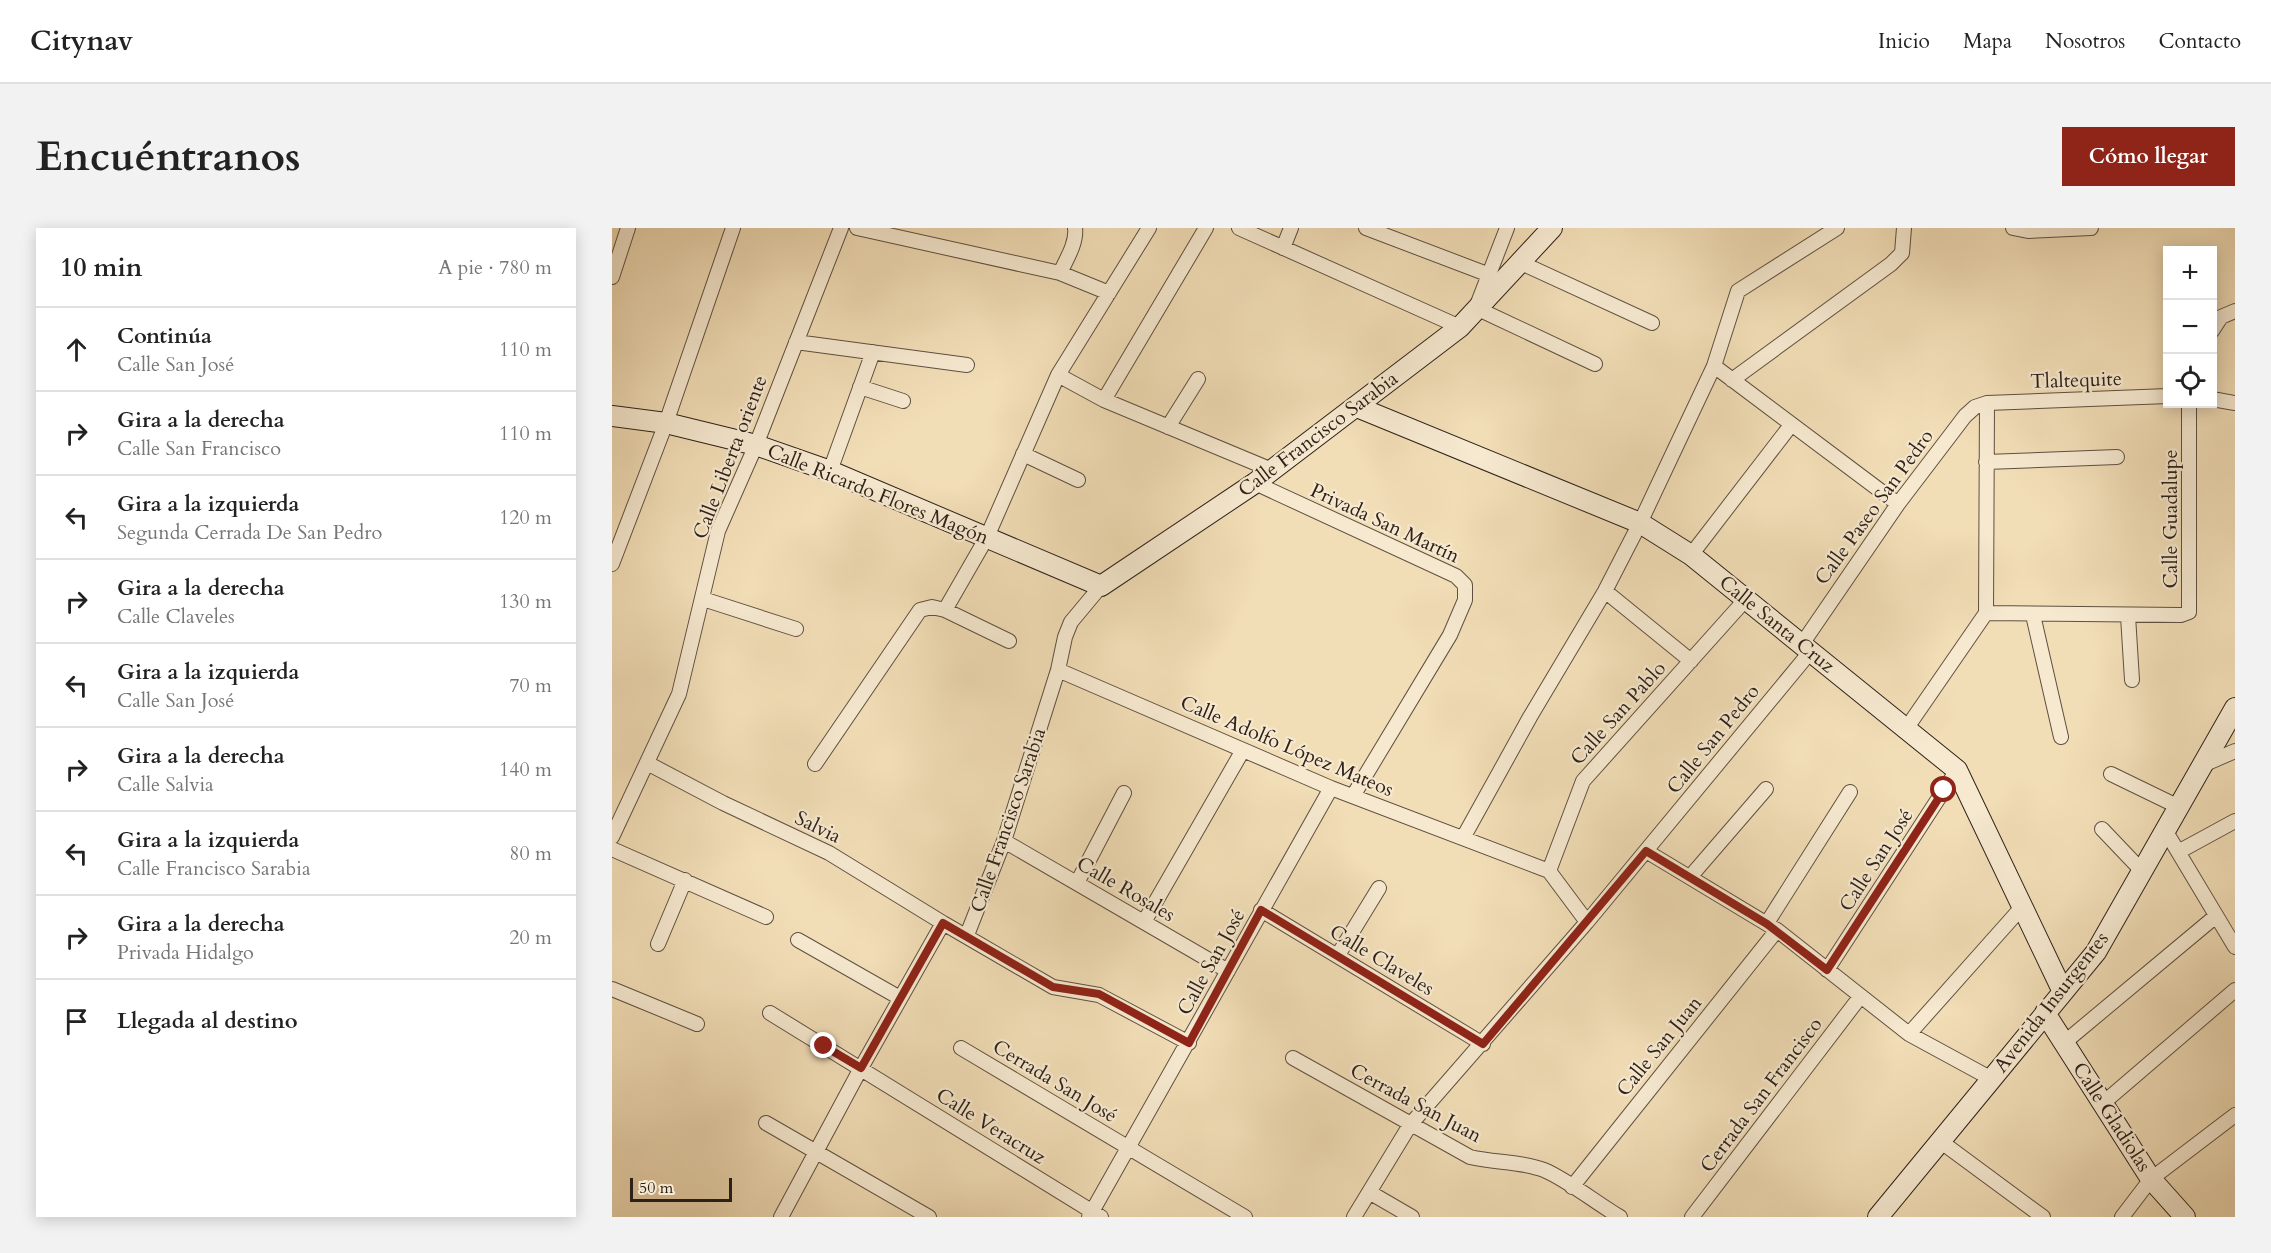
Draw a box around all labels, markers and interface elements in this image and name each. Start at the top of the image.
text: Citynav [30,22,133,60]
text: Inicio [1878,27,1930,56]
text: Mapa [1963,27,2012,56]
text: Nosotros [2045,27,2125,56]
text: Contacto [2158,27,2241,56]
button: Cómo llegar [2062,127,2235,186]
text: Encuéntranos [36,128,301,185]
map controls [2163,246,2217,408]
button: + [2163,246,2217,300]
text: 10 min [60,250,143,285]
text: A pie · 780 m [438,254,552,281]
button: − [2163,300,2217,354]
text: Continúa [117,321,212,351]
icon: ahead [60,333,93,366]
text: 110 m [499,336,552,363]
text: Calle San José [117,351,234,378]
button: locate [2163,354,2217,408]
street label: Calle Francisco Sarabia [1233,365,1404,503]
street label: Tlaltequite [2030,365,2122,395]
street label: Calle Liberta oriente [686,371,774,543]
text: Gira a la derecha [117,405,285,435]
icon: right [60,417,93,450]
text: 110 m [499,420,552,447]
street label: Calle Paseo San Pedro [1808,424,1940,590]
text: Calle San Francisco [117,435,281,462]
street label: Calle Ricardo Flores Magón [763,437,993,551]
street label: Calle Guadalupe [2157,449,2184,589]
street label: Privada San Martín [1306,477,1465,570]
text: Gira a la izquierda [117,489,300,519]
icon: left [60,501,93,534]
text: 120 m [499,504,552,531]
text: Segunda Cerrada De San Pedro [117,519,382,546]
street label: Calle Santa Cruz [1714,569,1840,679]
text: Gira a la derecha [117,573,285,603]
icon: right [60,585,93,618]
text: 130 m [499,588,552,615]
text: Calle Claveles [117,603,235,630]
street label: Calle San Pablo [1564,655,1672,771]
text: Gira a la izquierda [117,657,300,687]
icon: left [60,669,93,702]
text: 70 m [509,672,552,699]
street label: Calle San Pedro [1660,678,1766,799]
text: Calle San José [117,687,234,714]
street label: Calle Adolfo López Mateos [1176,689,1398,803]
street label: Calle Francisco Sarabia [964,724,1052,916]
text: Gira a la derecha [117,741,285,771]
icon: right [60,753,93,786]
text: 140 m [499,756,552,783]
text: Calle Salvia [117,771,214,798]
route start [1930,776,1956,802]
street label: Calle San José [1833,803,1919,917]
street label: Salvia [790,804,846,850]
text: Gira a la izquierda [117,825,300,855]
icon: left [60,837,93,870]
text: 80 m [509,840,552,867]
street label: Calle Rosales [1072,850,1180,928]
text: Calle Francisco Sarabia [117,855,311,882]
street label: Calle San José [1171,904,1251,1020]
text: Gira a la derecha [117,909,285,939]
street label: Calle Claveles [1325,918,1439,1002]
icon: right [60,921,93,954]
text: 20 m [509,924,552,951]
street label: Avenida Insurgentes [1987,926,2115,1078]
text: Privada Hidalgo [117,939,254,966]
street label: Calle San Juan [1610,990,1708,1102]
icon: arrive [60,1005,93,1038]
text: Llegada al destino [117,1006,298,1036]
street label: Cerrada San Francisco [1694,1012,1828,1178]
route end [810,1032,836,1058]
street label: Cerrada San José [988,1033,1122,1129]
street label: Cerrada San Juan [1345,1057,1487,1149]
street label: Calle Gladiolas [2066,1057,2158,1177]
street label: Calle Veracruz [931,1082,1051,1170]
scale bar [630,1175,732,1202]
text: 50 m [639,1177,673,1199]

